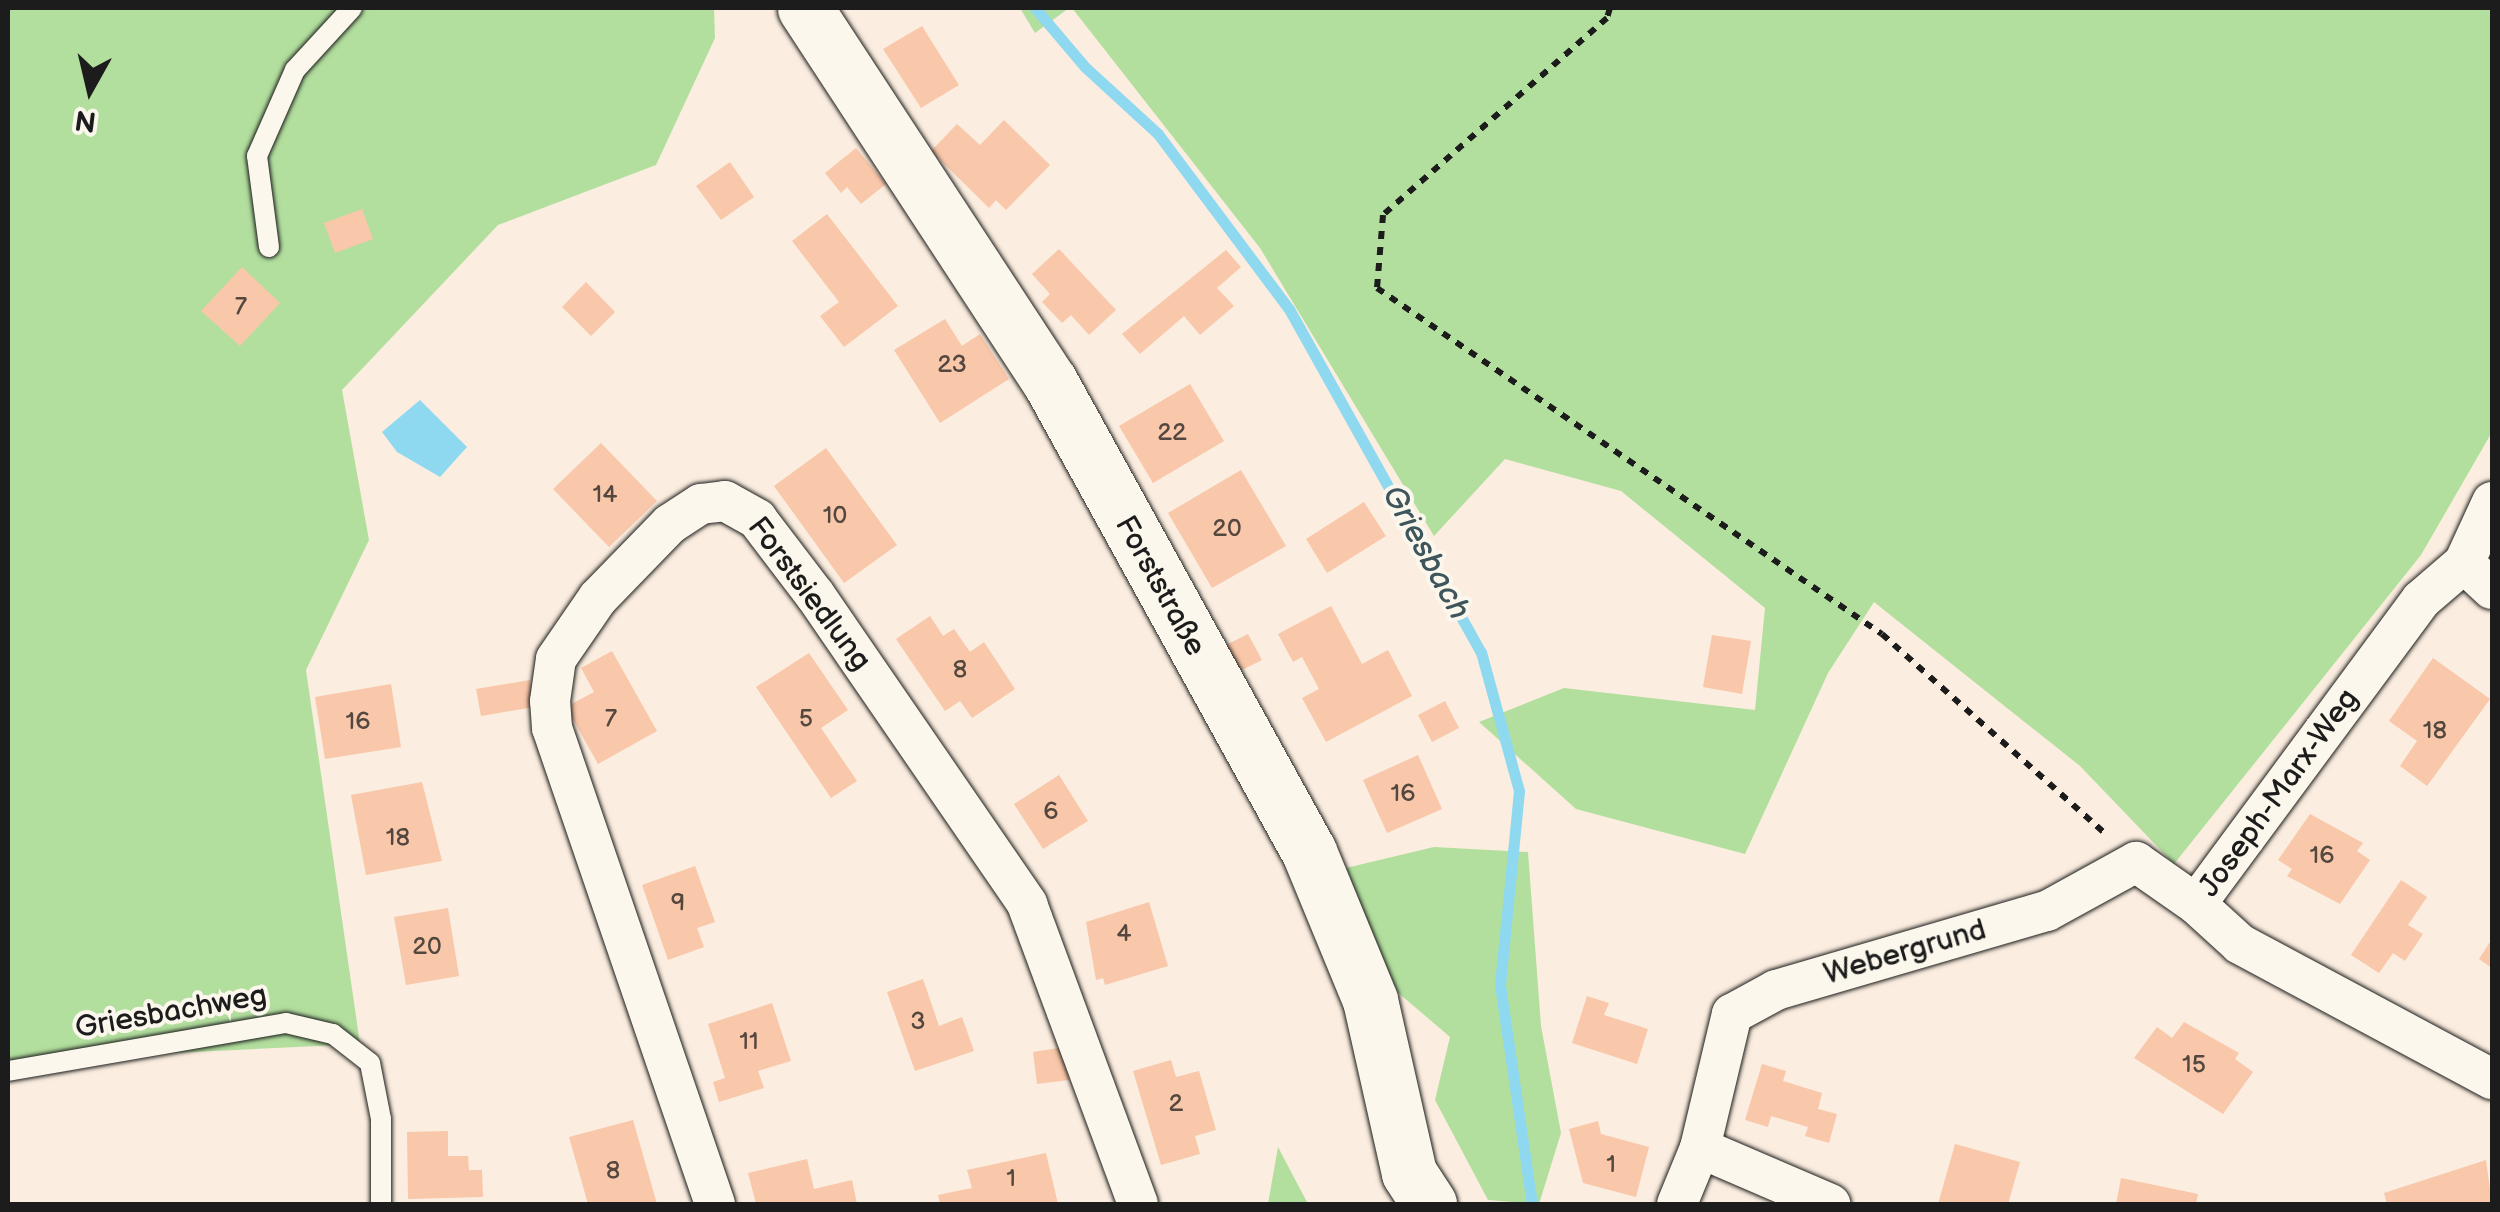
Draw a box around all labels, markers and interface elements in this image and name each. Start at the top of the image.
north arrow [40,40,140,140]
text: N [73,102,98,138]
house number: 7 [235,292,247,322]
house number: 23 [937,350,967,380]
house number: 22 [1157,418,1187,448]
water label: Griesbach [1373,479,1477,627]
house number: 14 [593,480,617,510]
house number: 10 [823,501,847,531]
street label: Forstsiedlung [740,510,878,678]
street label: Forststraße [1107,510,1213,662]
house number: 20 [1212,514,1242,544]
house number: 8 [953,655,967,685]
street label: Joseph-Marx-Weg [2191,682,2367,904]
house number: 7 [605,704,617,734]
house number: 5 [799,704,813,734]
house number: 16 [346,707,370,737]
house number: 18 [2423,716,2447,746]
house number: 16 [1391,779,1415,809]
house number: 6 [1043,797,1059,827]
house number: 18 [386,823,410,853]
house number: 16 [2310,841,2334,871]
house number: 9 [671,888,685,918]
street label: Webergrund [1820,912,1990,992]
house number: 4 [1116,919,1132,949]
house number: 20 [412,932,442,962]
street label: Griesbachweg [72,977,270,1047]
house number: 3 [910,1007,926,1037]
house number: 11 [739,1027,759,1057]
house number: 15 [2182,1050,2206,1080]
house number: 2 [1169,1089,1183,1119]
house number: 1 [1606,1150,1616,1180]
house number: 8 [606,1156,620,1186]
house number: 1 [1006,1164,1016,1194]

